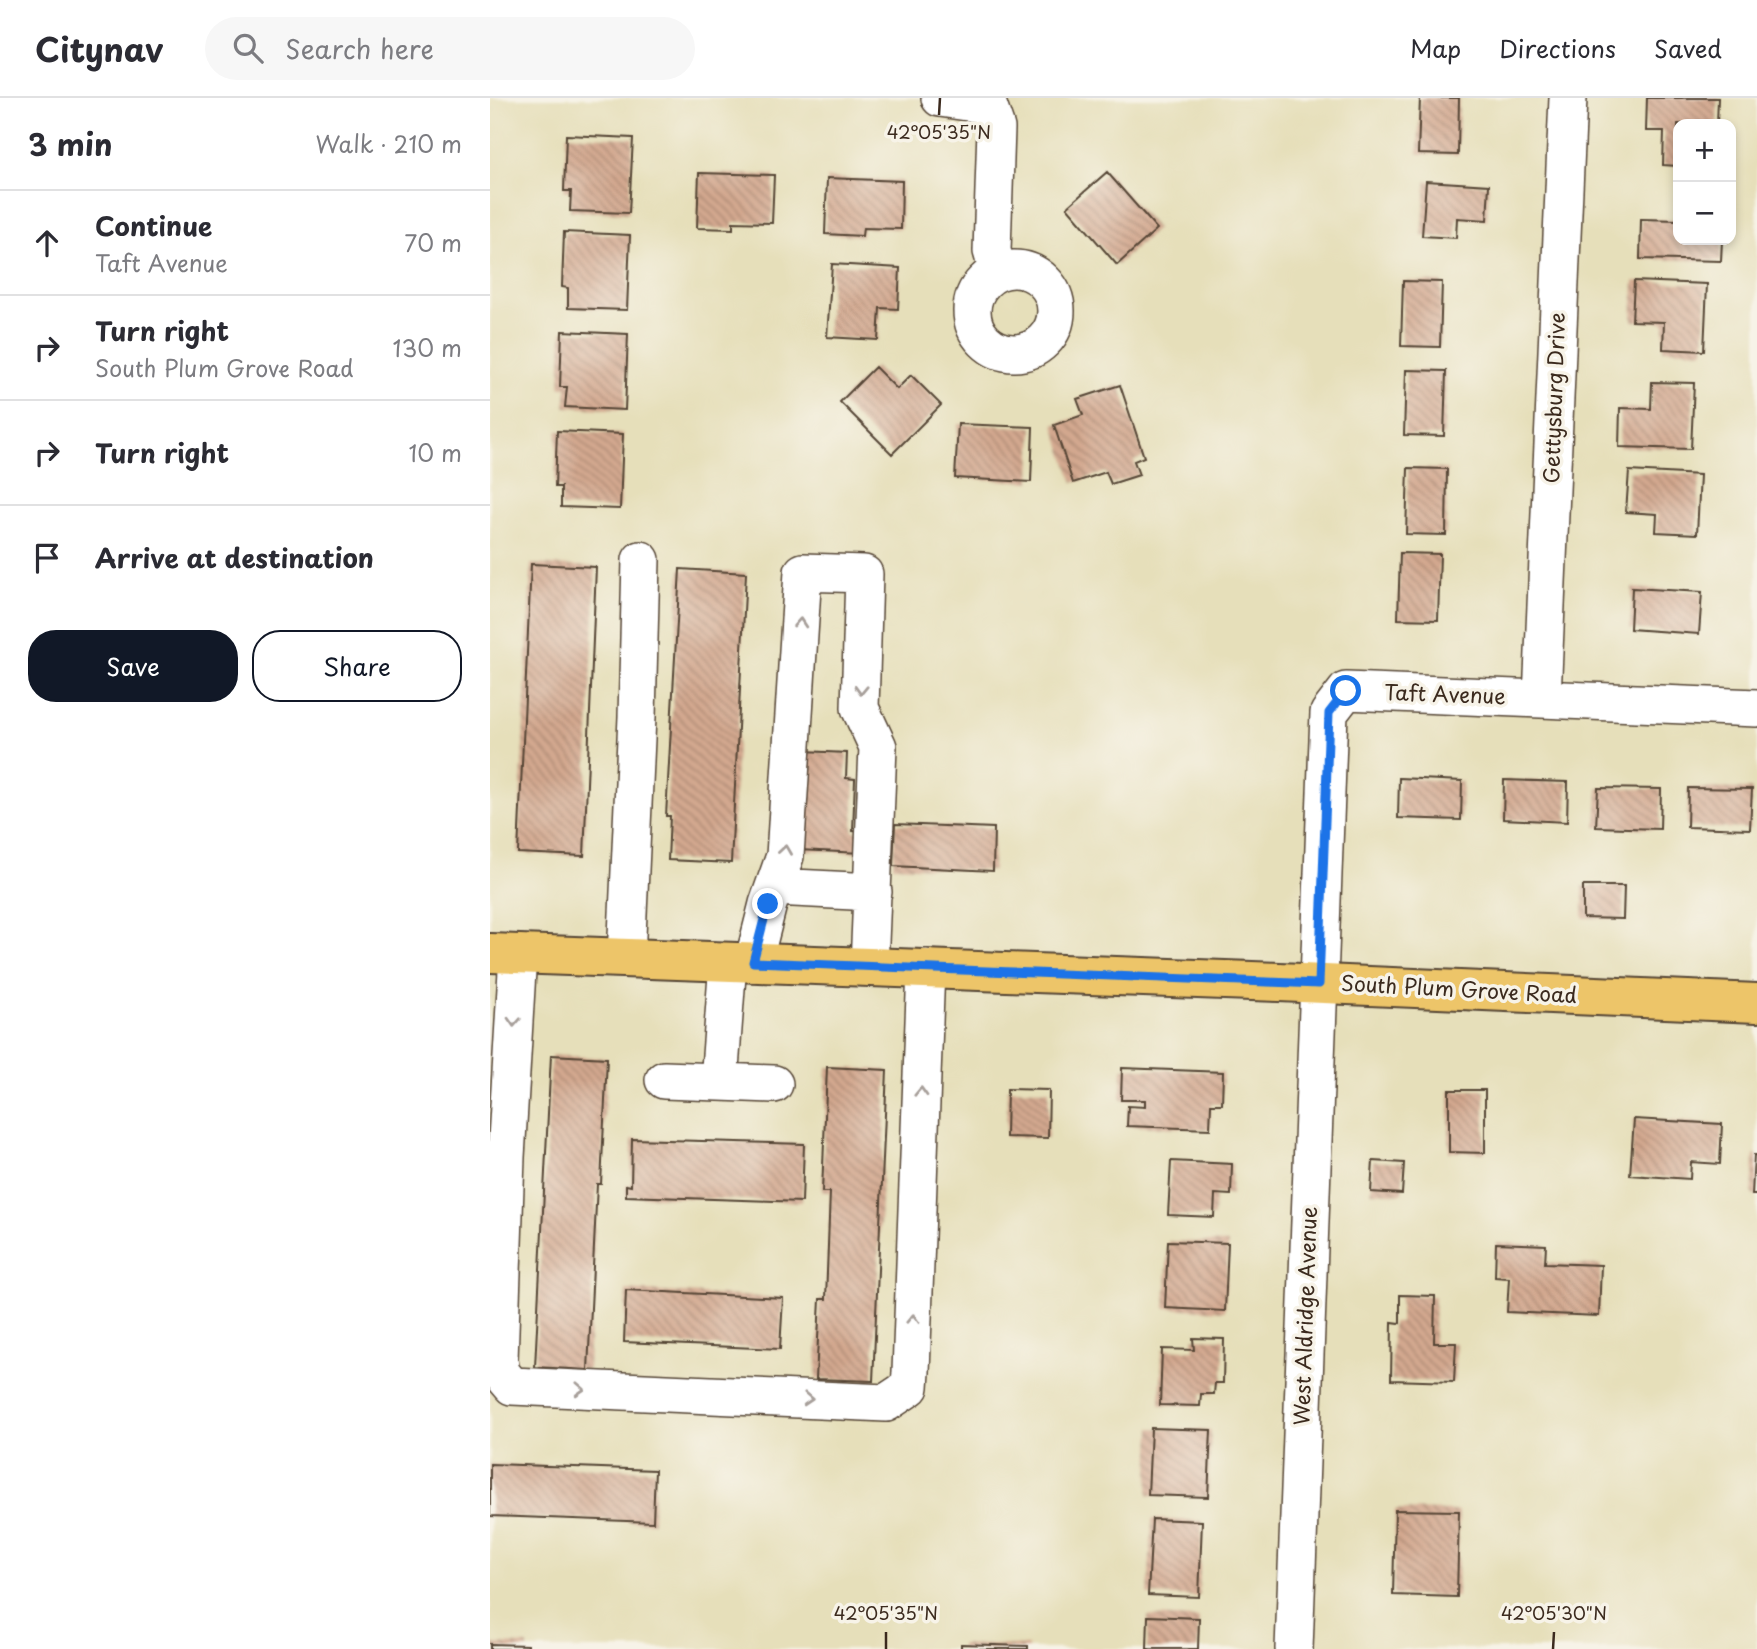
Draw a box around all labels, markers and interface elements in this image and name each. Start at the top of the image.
search box [205,17,695,80]
text: Citynav [35,23,163,73]
icon: search [229,29,267,67]
text: Search here [285,29,434,68]
text: Map [1410,30,1461,66]
text: Directions [1499,30,1616,66]
text: Saved [1654,30,1722,66]
text: 42°05'35"N [887,118,991,145]
map controls [1673,119,1736,245]
button: + [1673,119,1736,182]
text: 3 min [28,121,113,166]
text: Walk · 210 m [315,126,462,161]
button: − [1673,182,1736,245]
text: Continue [95,206,212,245]
icon: ahead [28,224,66,262]
text: 70 m [404,225,462,260]
text: Taft Avenue [95,245,228,280]
text: Turn right [95,311,229,350]
street label: Gettysburg Drive [1534,312,1572,484]
icon: right [28,329,66,367]
text: 130 m [392,330,462,365]
text: South Plum Grove Road [95,350,354,385]
text: Turn right [95,433,229,472]
icon: right [28,434,66,472]
text: 10 m [408,435,462,470]
text: Arrive at destination [95,538,374,577]
icon: arrive [28,539,66,577]
one-way arrow [792,617,807,628]
button: Save [28,630,238,702]
button: Share [252,630,462,702]
route start [1330,675,1361,706]
street label: Taft Avenue [1384,675,1506,711]
one-way arrow [853,684,868,695]
one-way arrow [777,844,792,856]
route end [752,888,783,919]
street label: South Plum Grove Road [1340,966,1578,1010]
one-way arrow [506,1017,521,1028]
one-way arrow [914,1086,929,1097]
street label: West Aldridge Avenue [1284,1206,1324,1426]
one-way arrow [905,1313,921,1324]
one-way arrow [575,1382,586,1397]
one-way arrow [802,1392,813,1407]
text: 42°05'35"N [834,1599,938,1626]
text: 42°05'30"N [1501,1599,1607,1626]

